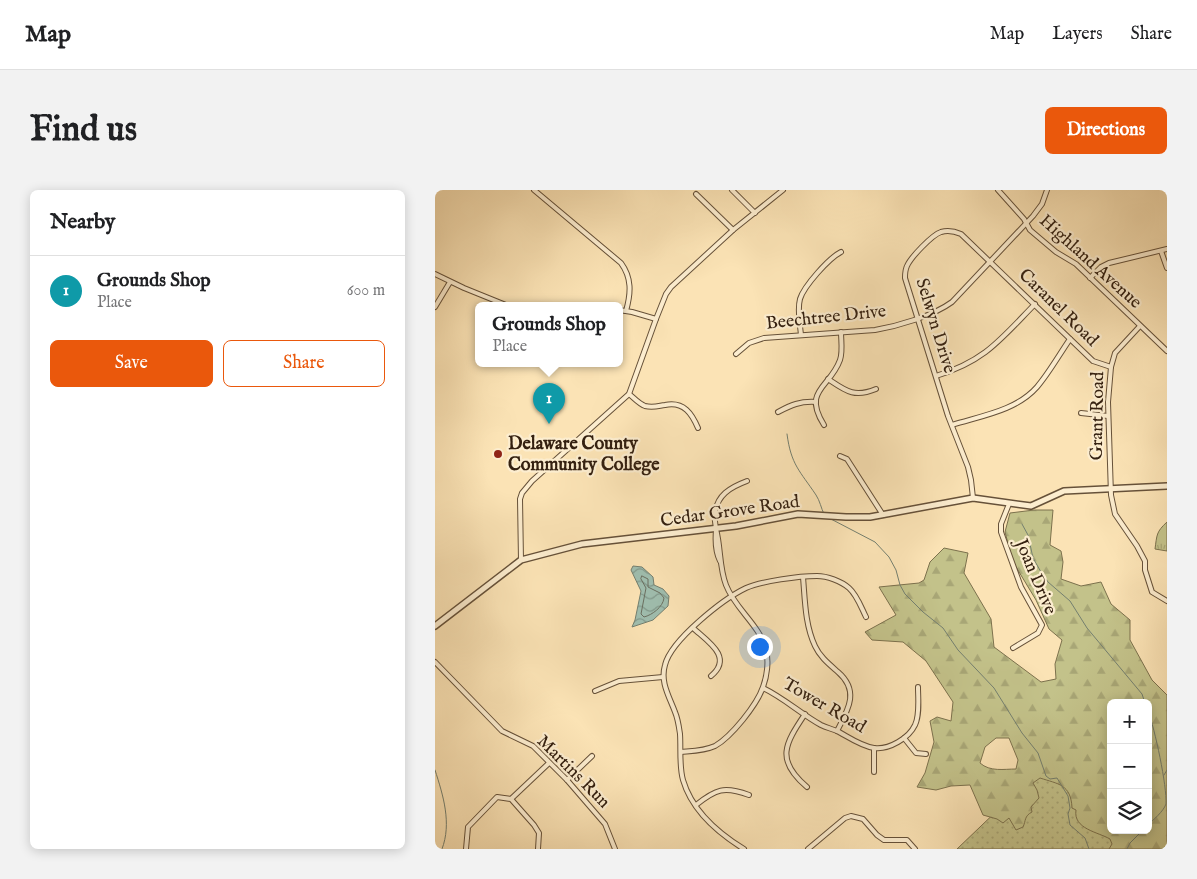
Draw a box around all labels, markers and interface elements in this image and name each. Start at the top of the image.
text: Map [25,19,71,50]
text: Map [990,23,1024,46]
text: Layers [1052,23,1103,46]
text: Share [1131,23,1172,46]
button: Directions [1045,107,1167,154]
text: Find us [30,108,137,153]
text: Nearby [50,209,115,236]
street label: Highland Avenue [1034,210,1146,314]
street label: Caranel Road [1013,264,1103,352]
text: Grounds Shop [97,269,211,293]
street label: Selwyn Drive [910,276,960,376]
text: 1 [63,281,69,301]
text: 600 m [347,281,385,301]
text: Place [97,293,132,313]
street label: Beechtree Drive [765,300,887,336]
popup [475,302,623,367]
text: Grounds Shop [492,313,606,337]
text: Place [492,337,527,357]
button: Save [50,340,213,387]
button: Share [223,340,385,387]
street label: Grant Road [1086,371,1110,461]
pin: 1 [533,383,565,424]
place label: Delaware County Community College [508,433,660,477]
marker: Delaware County Community College [492,448,504,460]
street label: Cedar Grove Road [659,491,801,533]
street label: Joan Drive [1008,534,1061,618]
your location [747,634,773,660]
street label: Tower Road [778,673,870,739]
map controls [1107,699,1152,834]
button: + [1107,699,1152,744]
street label: Martins Run [531,730,615,814]
button: − [1107,744,1152,789]
button: layers [1107,789,1152,834]

